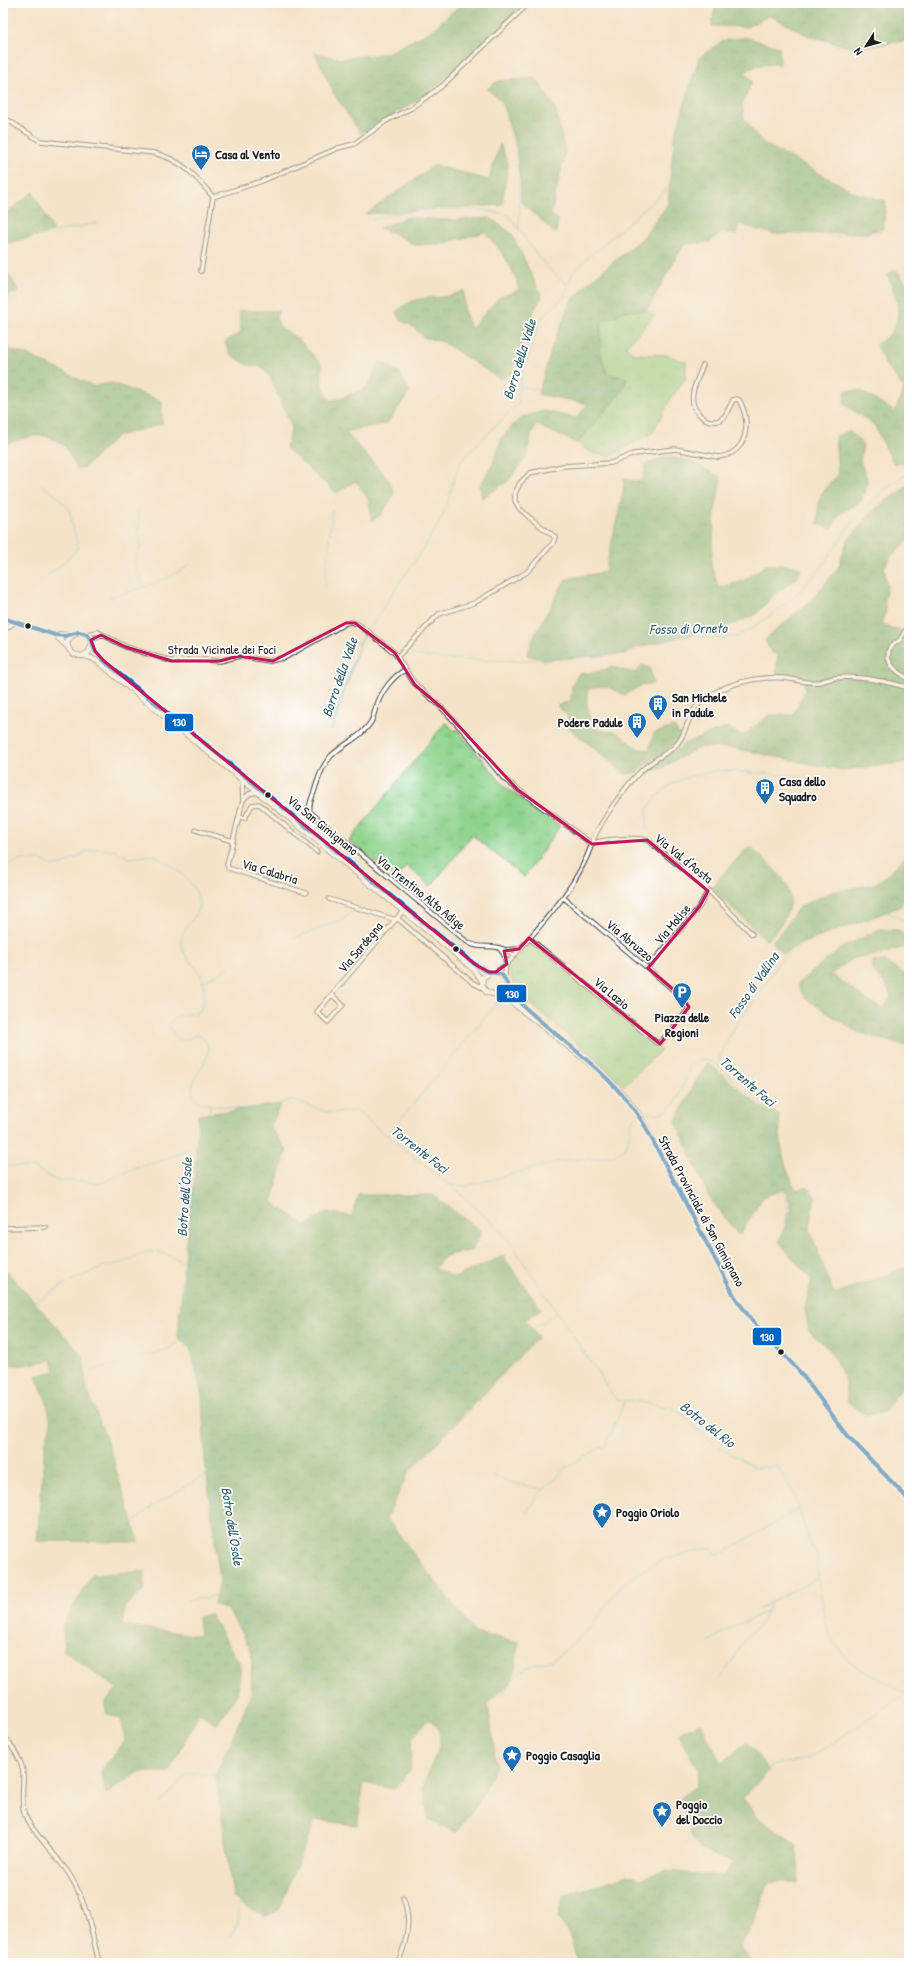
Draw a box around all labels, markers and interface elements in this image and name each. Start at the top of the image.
north arrow [846,26,886,66]
text: N [850,45,865,58]
hotel icon: Casa al Vento [190,143,212,171]
place label: Casa al Vento [215,145,281,163]
water label: Borro della Valle [498,315,541,402]
water label: Fosso di Orneto [649,618,728,638]
unlabelled marker [23,621,33,631]
water label: Borro della Valle [316,633,362,719]
street label: Strada Vicinale dei Foci [168,640,276,658]
place label: San Michele in Padule [672,688,728,721]
building icon: San Michele in Padule [647,693,669,721]
building icon: Podere Padule [626,711,648,739]
line badge: 130 [164,713,194,732]
place label: Podere Padule [558,713,624,731]
text: 130 [172,715,186,729]
place label: Casa dello Squadro [779,772,826,806]
building icon: Casa dello Squadro [754,777,776,805]
unlabelled marker [263,790,273,800]
street label: Via San Gimignano [284,791,362,859]
street label: Via Val d'Aosta [651,829,717,887]
street label: Via Trentino Alto Adige [373,850,469,934]
street label: Via Calabria [240,854,300,888]
street label: Via Molise [650,900,694,948]
street label: Via Abruzzo [603,915,657,965]
street label: Via Sardegna [333,918,387,976]
unlabelled marker [451,944,461,954]
water label: Fosso di Vallina [723,947,784,1022]
street label: Via Lazio [590,973,634,1013]
parking icon: Piazza delle Regioni [671,981,693,1009]
line badge: 130 [496,984,527,1003]
text: 130 [505,987,519,1001]
place label: Piazza delle Regioni [655,1008,710,1042]
water label: Torrente Foci [716,1052,781,1112]
water label: Torrente Foci [387,1121,454,1179]
street label: Strada Provinciale di San Gimignano [654,1132,750,1290]
water label: Botro dell'Osole [172,1155,196,1237]
line badge: 130 [752,1327,782,1346]
text: 130 [760,1330,774,1344]
unlabelled marker [776,1347,786,1357]
water label: Botro del Rio [677,1397,740,1452]
water label: Botro dell'Osole [217,1485,249,1568]
place icon: Poggio Oriolo [591,1501,613,1529]
place label: Poggio Oriolo [616,1503,680,1522]
place icon: Poggio Casaglia [501,1744,523,1772]
place label: Poggio Casaglia [526,1746,601,1765]
place label: Poggio del Doccio [676,1795,723,1828]
place icon: Poggio del Doccio [651,1800,673,1828]

